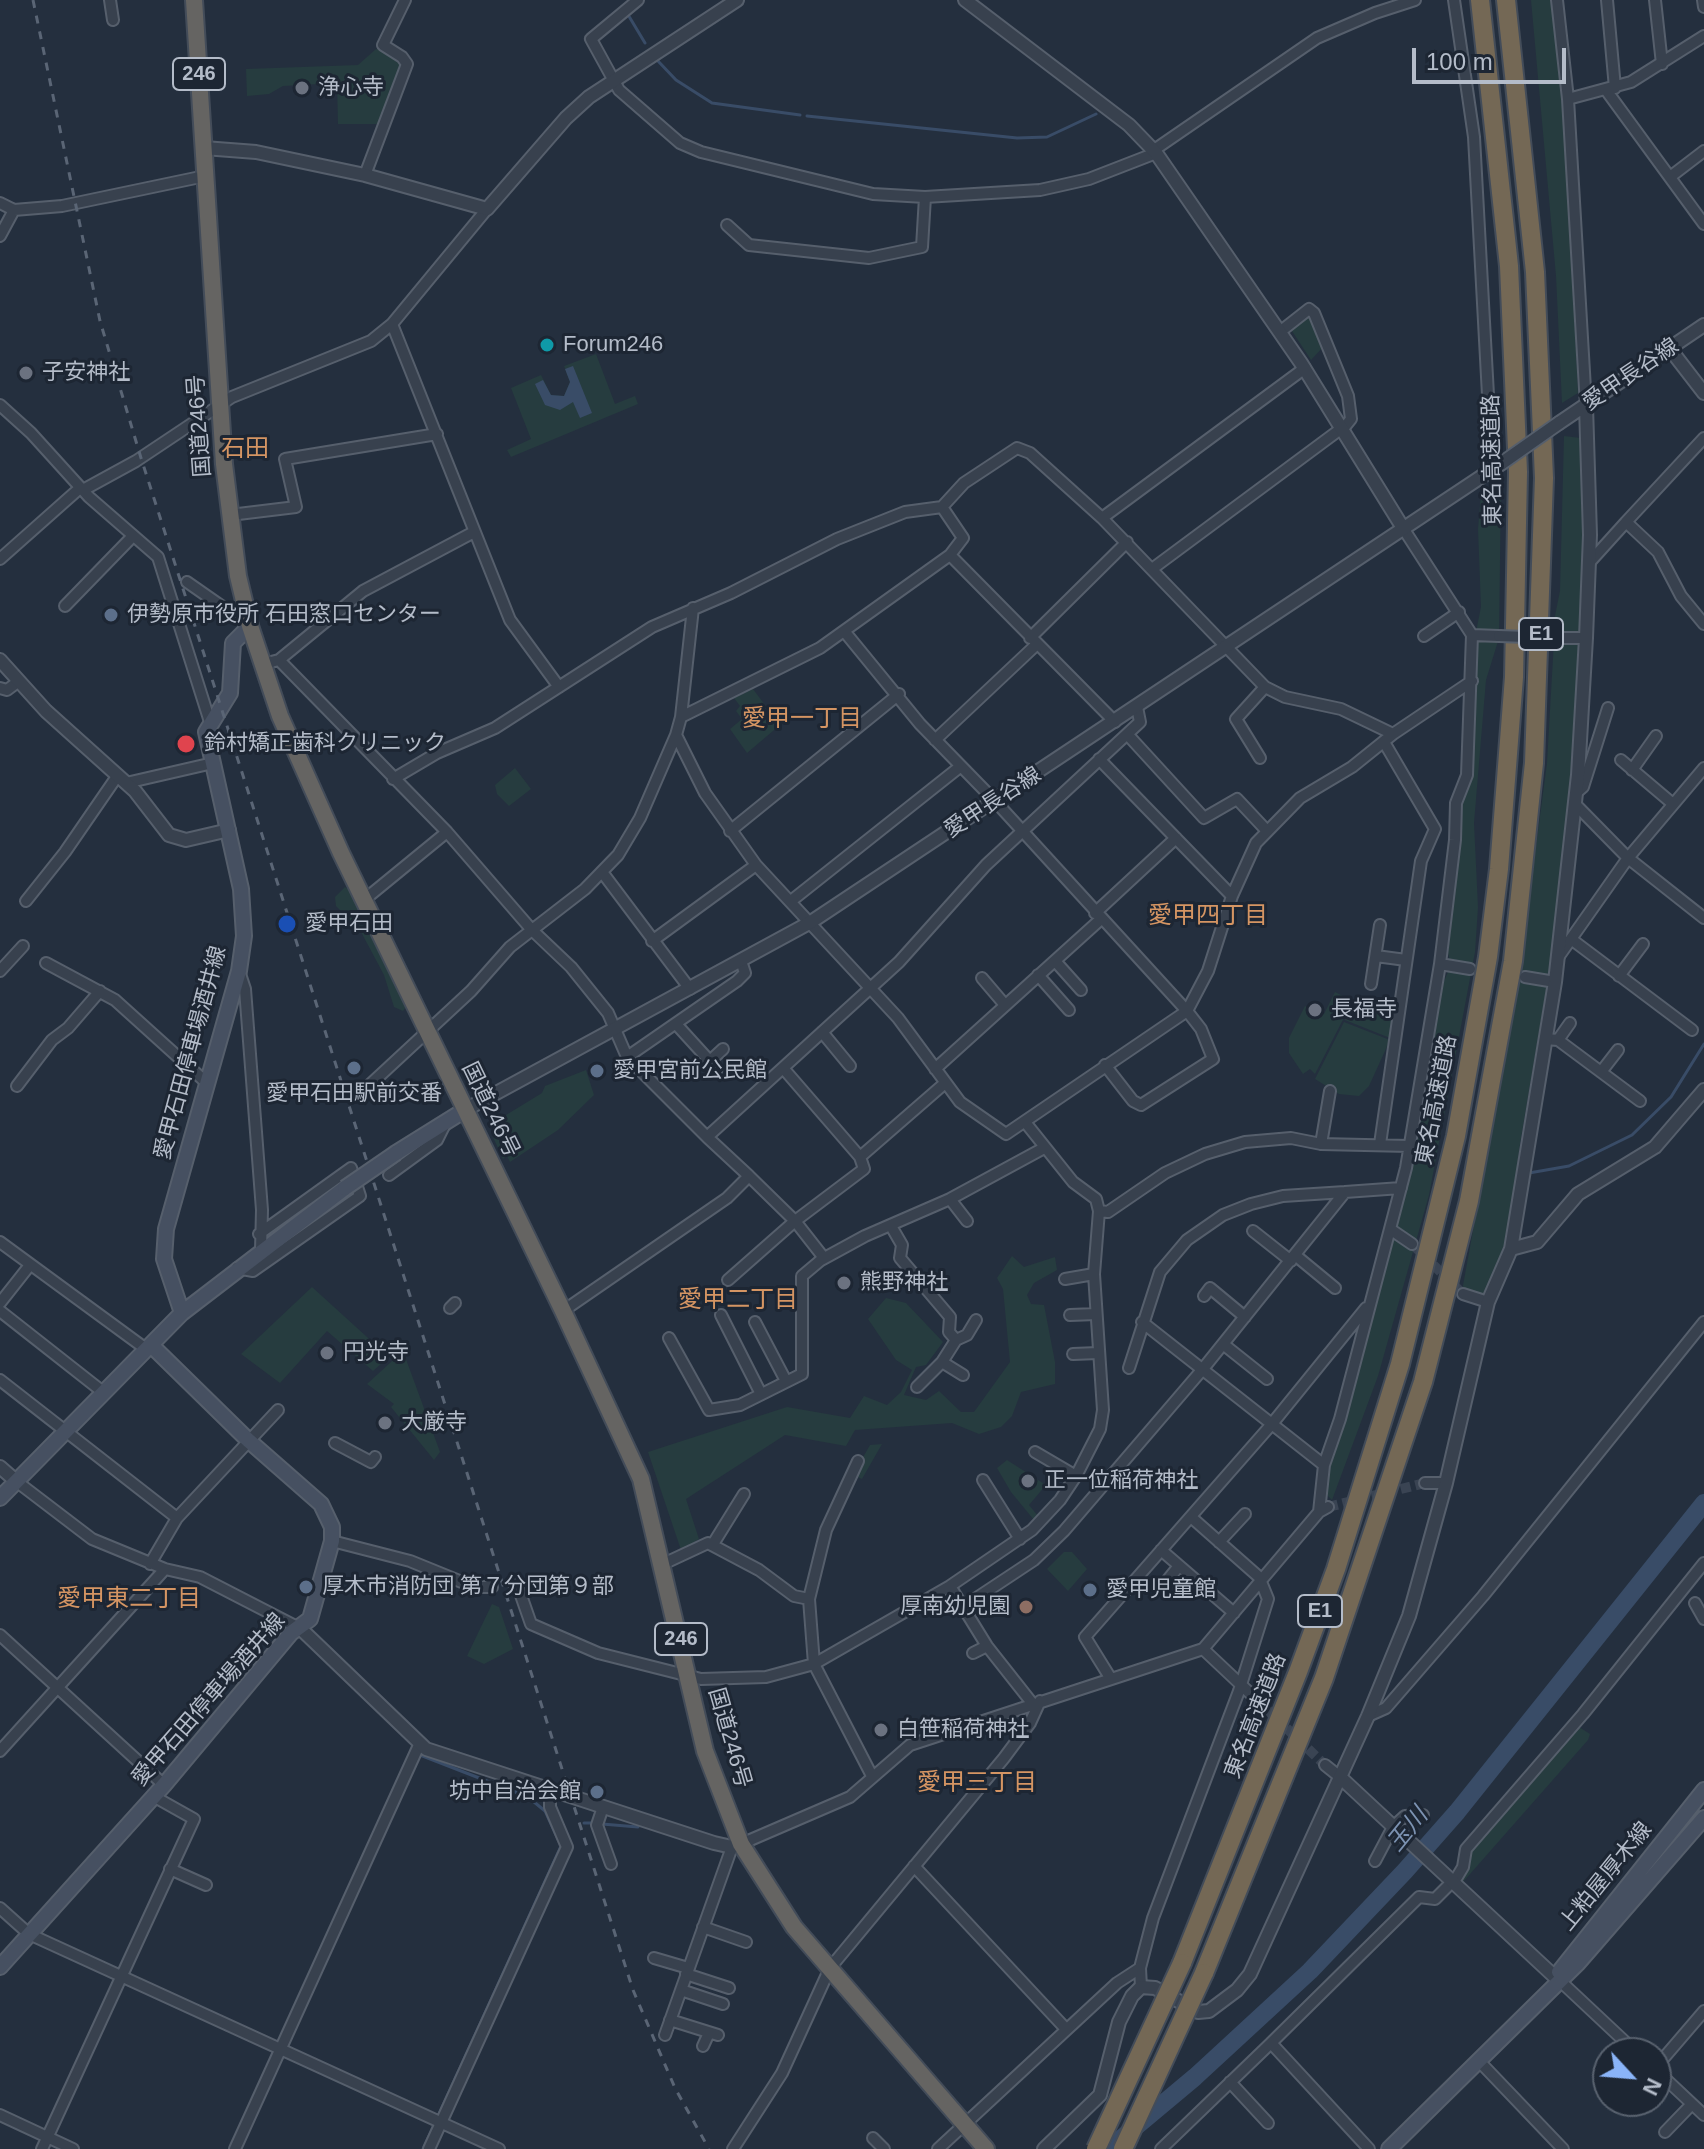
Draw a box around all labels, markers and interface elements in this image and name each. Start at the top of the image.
scale bar [1416,32,1570,82]
text: 100 m [1426,48,1493,75]
road number: 246 [173,58,225,90]
place label: 浄心寺 [318,75,384,101]
marker: 浄心寺 [293,79,311,97]
place label: Forum246 [563,332,663,358]
street label: 愛甲長谷線 [1578,333,1684,417]
marker: Forum246 [538,336,556,354]
place label: 子安神社 [42,360,130,386]
marker: 子安神社 [17,364,35,382]
street label: 国道246号 [183,374,217,478]
street label: 東名高速道路 [1479,394,1507,526]
district label: 石田 [221,435,269,463]
place label: 伊勢原市役所 石田窓口センター [127,602,441,628]
marker: 伊勢原市役所 石田窓口センター [102,606,120,624]
road number: E1 [1519,618,1563,650]
district label: 愛甲一丁目 [742,705,862,733]
place label: 鈴村矯正歯科クリニック [204,731,446,757]
marker: 鈴村矯正歯科クリニック [175,733,197,755]
street label: 愛甲長谷線 [940,762,1046,844]
district label: 愛甲四丁目 [1148,902,1268,930]
place label: 愛甲石田 [305,911,393,937]
marker: 愛甲石田 [276,913,298,935]
street label: 愛甲石田停車場酒井線 [150,943,232,1163]
place label: 長福寺 [1331,997,1397,1023]
marker: 長福寺 [1306,1001,1324,1019]
street label: 東名高速道路 [1411,1033,1463,1167]
street label: 国道246号 [456,1058,524,1162]
place label: 愛甲宮前公民館 [613,1058,767,1084]
marker: 愛甲石田駅前交番 [345,1059,363,1077]
marker: 愛甲宮前公民館 [588,1062,606,1080]
place label: 愛甲石田駅前交番 [266,1081,442,1107]
place label: 熊野神社 [860,1270,948,1296]
marker: 熊野神社 [835,1274,853,1292]
district label: 愛甲二丁目 [678,1286,798,1314]
place label: 円光寺 [343,1340,409,1366]
marker: 円光寺 [318,1344,336,1362]
place label: 大厳寺 [401,1410,467,1436]
marker: 大厳寺 [376,1414,394,1432]
place label: 正一位稲荷神社 [1044,1468,1198,1494]
marker: 正一位稲荷神社 [1019,1472,1037,1490]
place label: 厚木市消防団 第７分団第９部 [322,1574,614,1600]
place label: 愛甲児童館 [1106,1577,1216,1603]
marker: 厚木市消防団 第７分団第９部 [297,1578,315,1596]
marker: 愛甲児童館 [1081,1581,1099,1599]
district label: 愛甲東二丁目 [57,1585,201,1613]
place label: 厚南幼児園 [900,1594,1010,1620]
road number: E1 [1298,1595,1342,1627]
marker: 厚南幼児園 [1017,1598,1035,1616]
street label: 愛甲石田停車場酒井線 [127,1608,291,1792]
road number: 246 [655,1623,707,1655]
street label: 東名高速道路 [1220,1650,1292,1782]
street label: 国道246号 [702,1685,756,1791]
place label: 白笹稲荷神社 [897,1717,1029,1743]
marker: 白笹稲荷神社 [872,1721,890,1739]
district label: 愛甲三丁目 [917,1769,1037,1797]
place label: 坊中自治会館 [449,1779,581,1805]
marker: 坊中自治会館 [588,1783,606,1801]
water label: 玉川 [1382,1802,1434,1858]
street label: 上粕屋厚木線 [1554,1817,1658,1937]
north arrow [1592,2037,1672,2117]
text: N [1638,2074,1667,2099]

